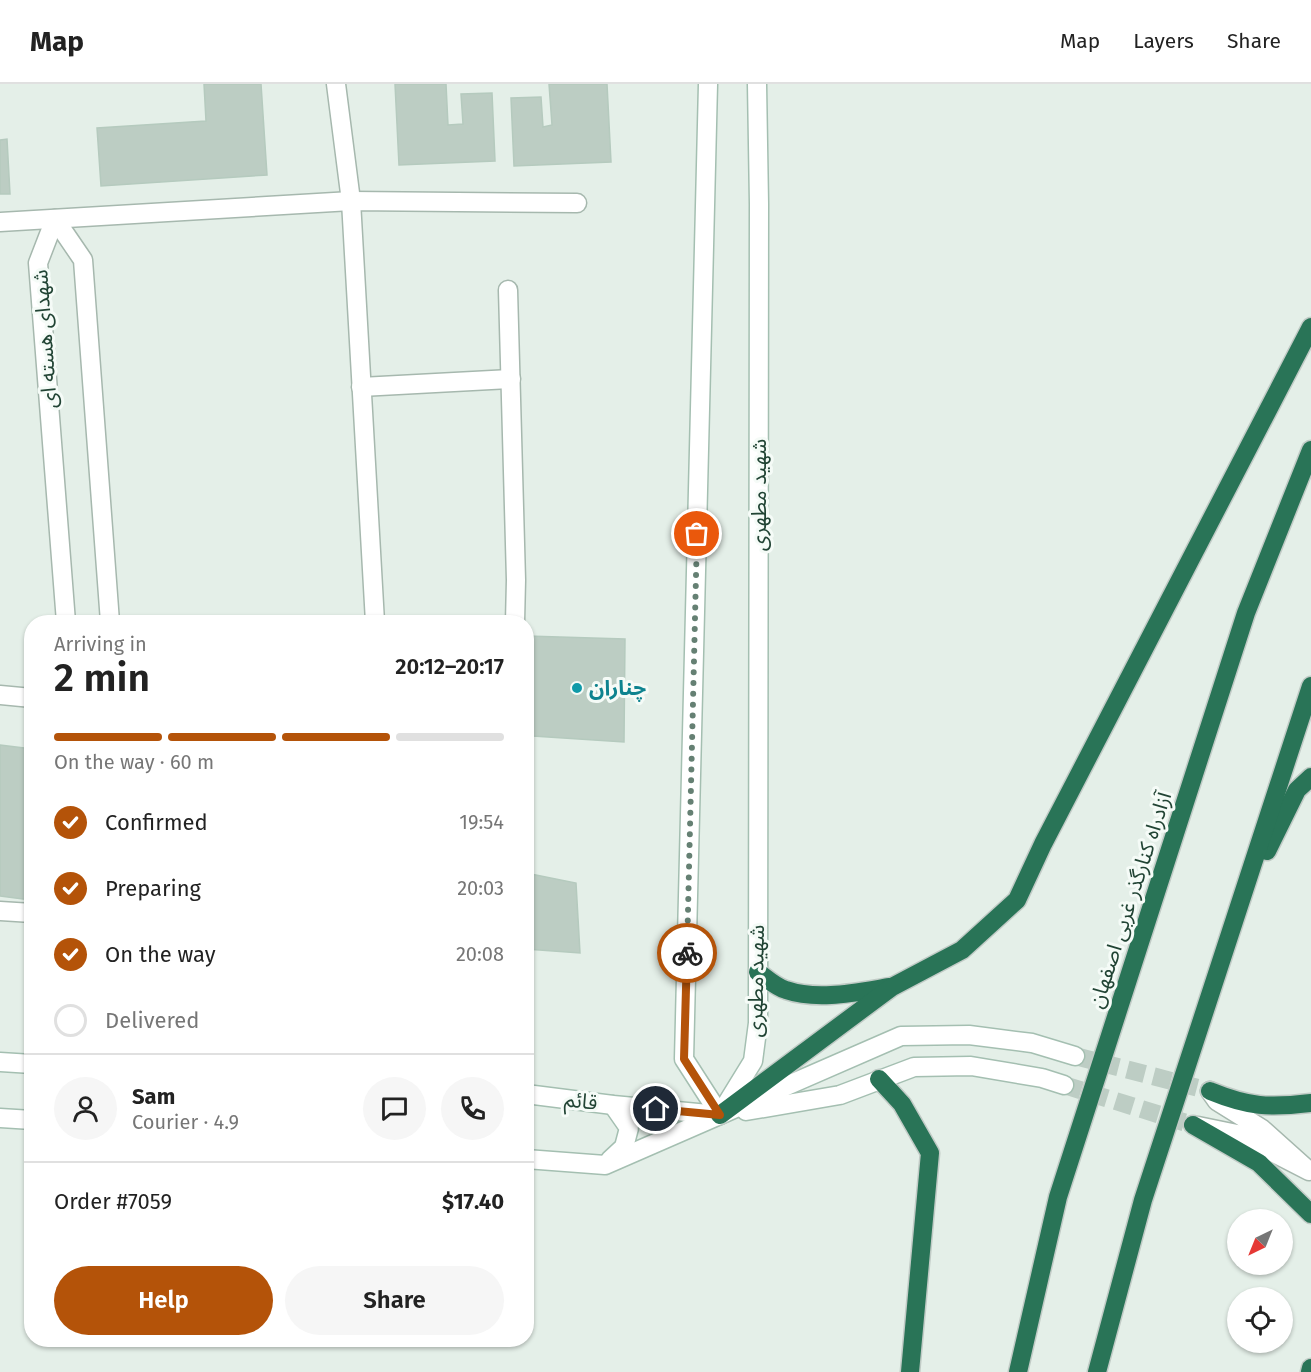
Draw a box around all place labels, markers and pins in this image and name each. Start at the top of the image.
pin [671,508,722,559]
place label: چناران [589,675,646,702]
marker: چناران [570,681,584,695]
pin [630,1083,681,1134]

